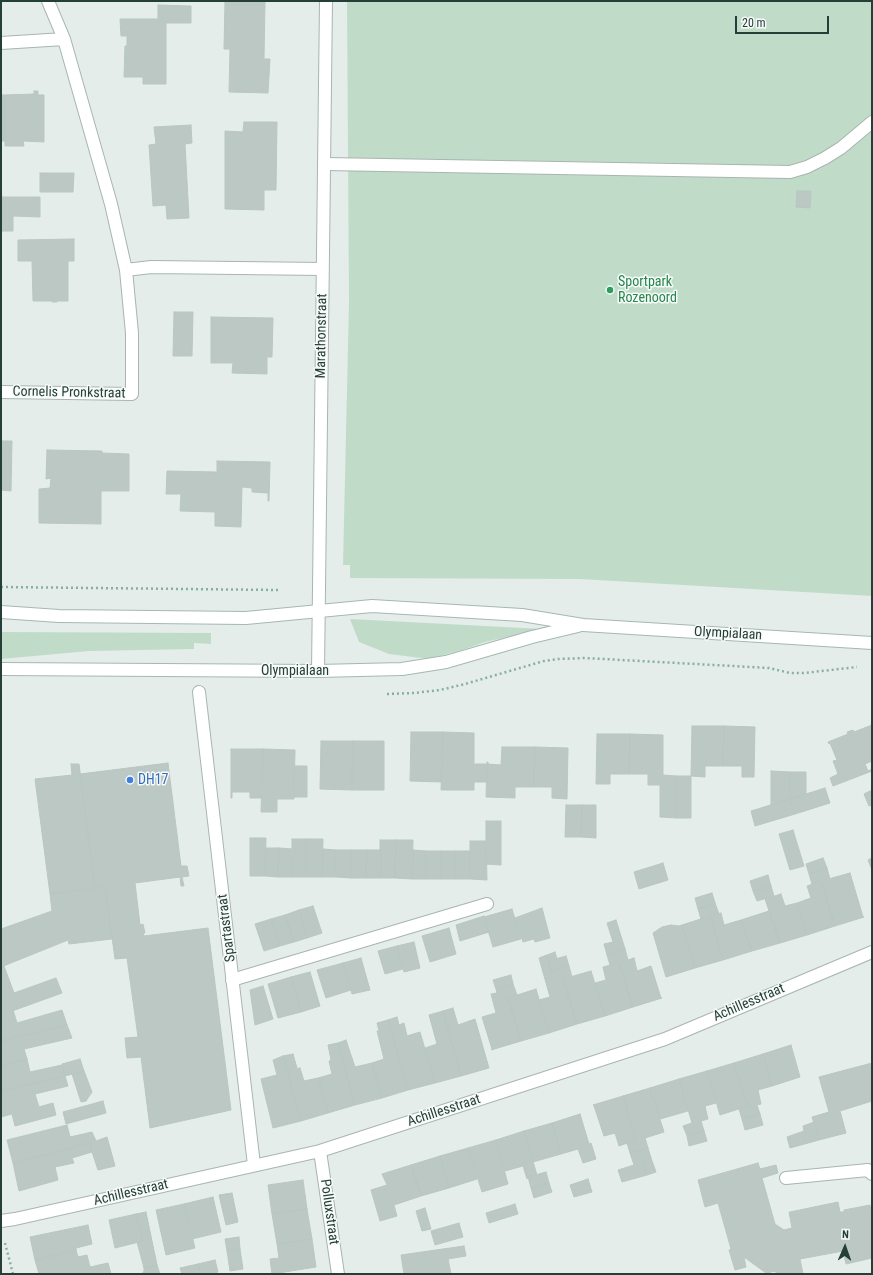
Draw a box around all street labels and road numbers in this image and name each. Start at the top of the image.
street label: Marathonstraat [313,293,331,379]
street label: Cornelis Pronkstraat [13,384,125,402]
street label: Olympialaan [693,624,763,644]
street label: Olympialaan [261,663,329,679]
street label: Spartastraat [214,893,240,963]
street label: Achillesstraat [711,980,787,1026]
street label: Achillesstraat [405,1091,483,1131]
street label: Achillesstraat [92,1176,170,1210]
street label: Polluxstraat [316,1178,342,1246]

